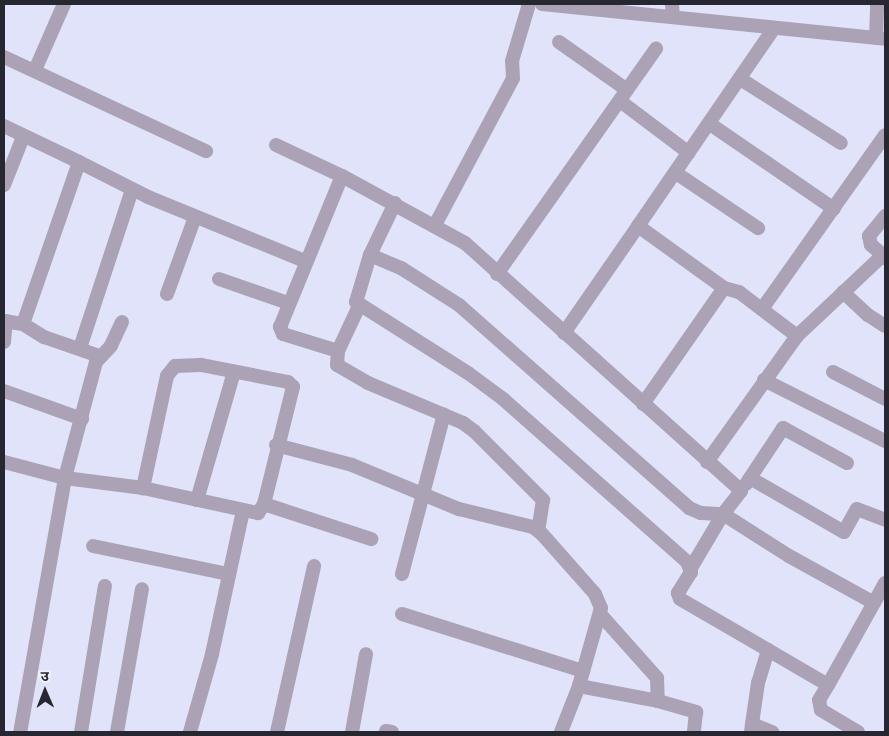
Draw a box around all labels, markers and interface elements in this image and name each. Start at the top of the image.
north arrow [20,666,70,716]
text: उ [40,667,49,684]

